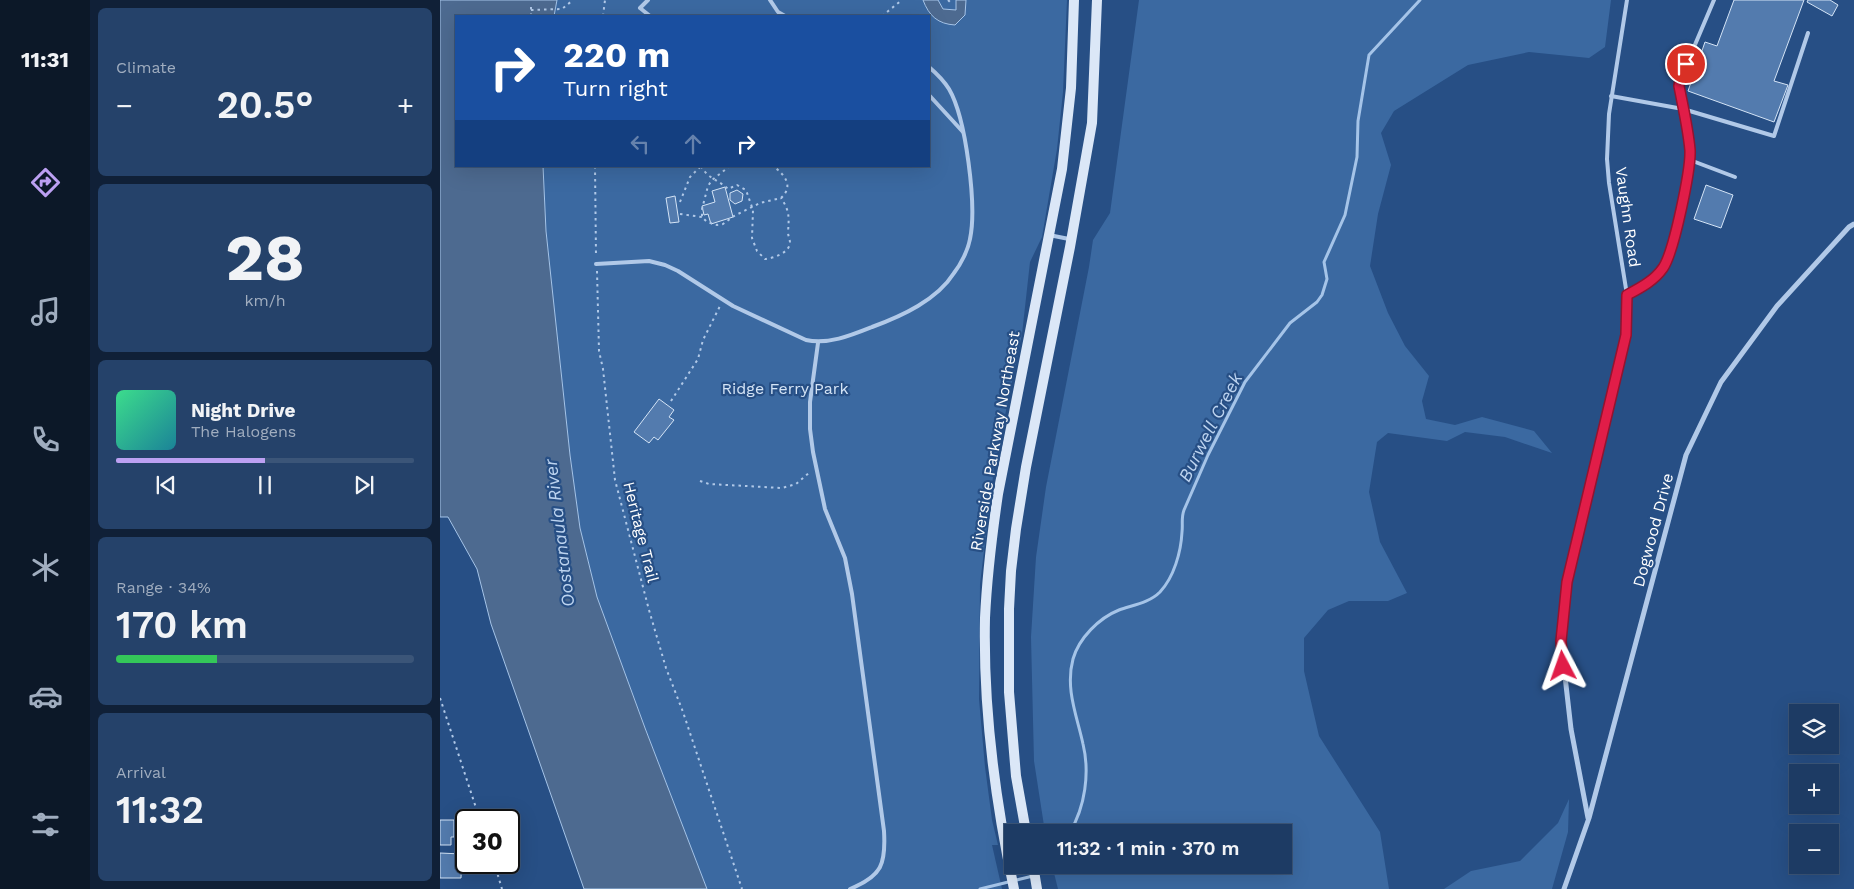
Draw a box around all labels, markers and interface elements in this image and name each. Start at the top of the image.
text: 220 m [563,34,670,76]
icon: right [480,35,545,100]
pin [1665,43,1707,85]
text: 11:31 [21,47,69,72]
icon: arrive [1672,50,1700,78]
text: Climate [116,58,176,77]
text: Turn right [563,76,668,101]
text: 20.5° [216,83,314,127]
text: − [116,89,133,122]
text: + [397,89,414,122]
icon: left [626,130,654,158]
icon: ahead [679,130,707,158]
icon: right [732,130,760,158]
icon: directions [28,165,63,200]
street label: Vaughn Road [1612,166,1644,268]
text: 28 [225,220,305,296]
text: km/h [244,291,286,310]
icon: music [28,294,63,329]
street label: Riverside Parkway Northeast [966,329,1024,552]
water label: Burwell Creek [1174,368,1247,485]
park label: Ridge Ferry Park [722,379,848,398]
text: Night Drive [191,399,296,422]
icon: phone [28,422,63,457]
text: The Halogens [191,422,296,441]
water label: Oostanaula River [539,457,579,608]
icon: previous [152,471,180,499]
icon: pause [251,471,279,499]
icon: next [350,471,378,499]
street label: Dogwood Drive [1629,471,1677,589]
street label: Heritage Trail [619,480,663,584]
icon: climate [28,550,63,585]
text: Range · 34% [116,578,211,597]
text: 170 km [116,603,248,647]
position arrow [1536,639,1588,691]
icon: car [28,679,63,714]
map controls [1789,704,1839,874]
button: layers [1789,704,1839,754]
text: Arrival [116,763,166,782]
button: + [1789,764,1839,814]
text: 11:32 [116,788,204,832]
icon: filters [28,807,63,842]
speed limit sign: 30 [455,809,520,874]
button: − [1789,824,1839,874]
text: 11:32 · 1 min · 370 m [1057,837,1239,860]

